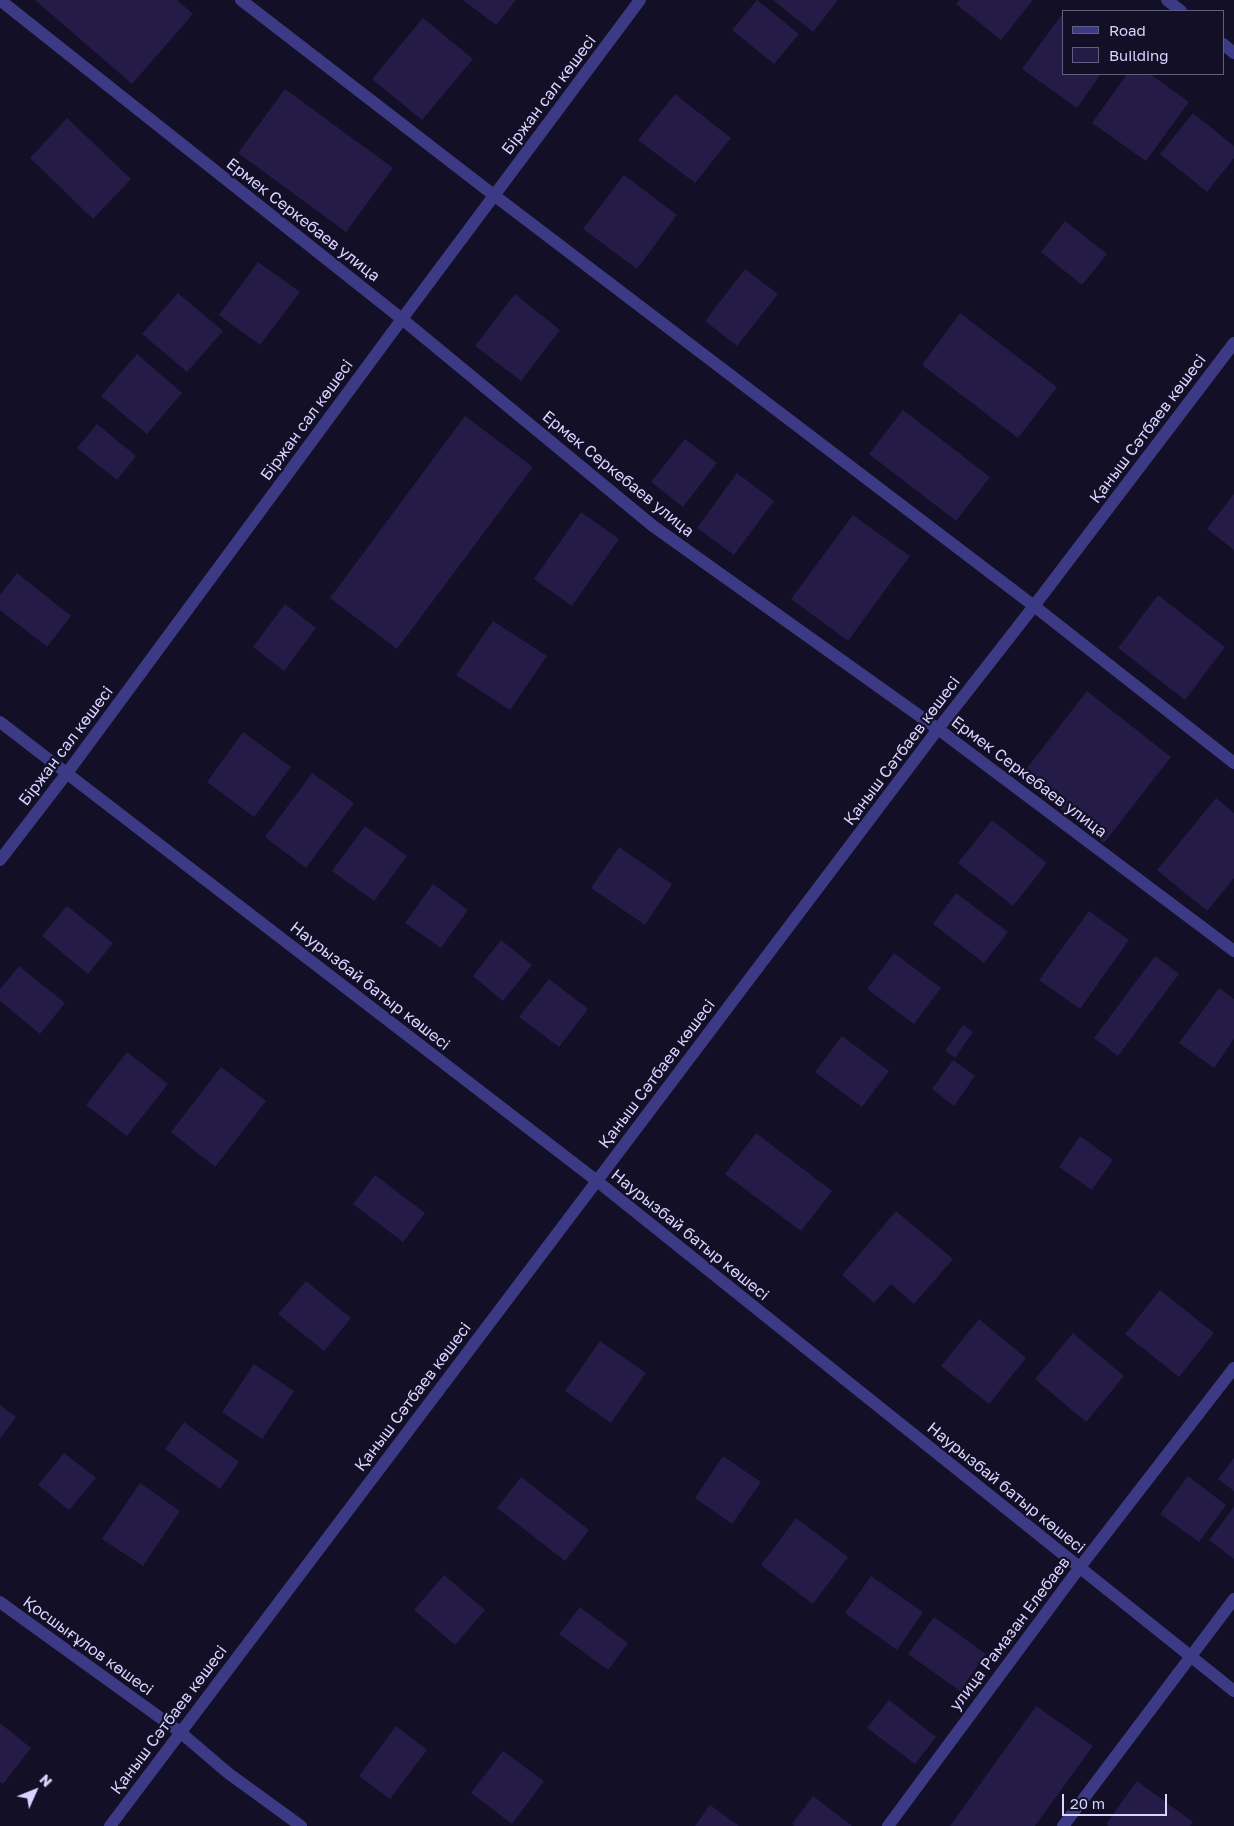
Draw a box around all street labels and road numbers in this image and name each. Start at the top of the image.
street label: Біржан сал көшесі [498,31,600,159]
street label: Ермек Серкебаев улица [222,154,384,286]
street label: Қаныш Сәтбаев көшесі [1086,351,1210,507]
street label: Біржан сал көшесі [257,356,357,484]
street label: Ермек Серкебаев улица [538,407,698,541]
street label: Қаныш Сәтбаев көшесі [840,673,964,829]
street label: Біржан сал көшесі [15,682,117,810]
street label: Ермек Серкебаев улица [948,712,1110,842]
street label: Наурызбай батыр көшесі [286,918,454,1054]
street label: Қаныш Сәтбаев көшесі [595,996,719,1152]
street label: Наурызбай батыр көшесі [607,1165,773,1305]
street label: Қаныш Сәтбаев көшесі [351,1319,475,1475]
street label: Наурызбай батыр көшесі [923,1418,1089,1558]
street label: улица Рамазан Елебаев [946,1553,1074,1715]
street label: Қосшығұлов көшесі [19,1592,157,1700]
street label: Қаныш Сәтбаев көшесі [107,1642,231,1798]

